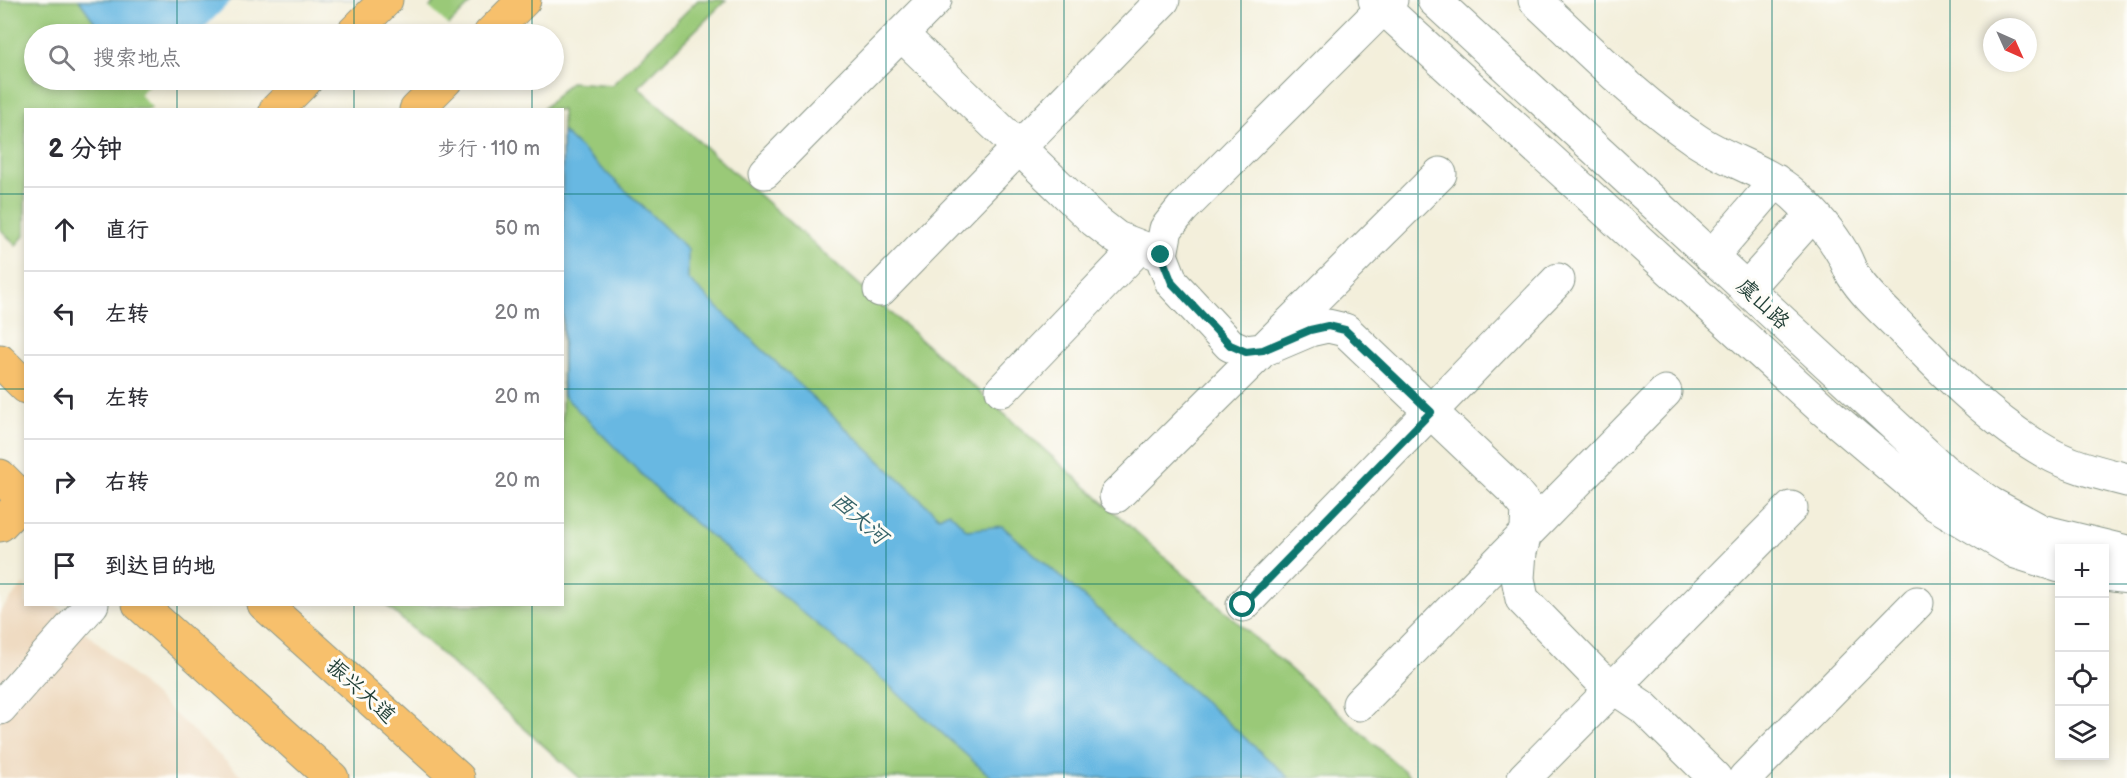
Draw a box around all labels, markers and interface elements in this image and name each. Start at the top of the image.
north arrow [1983,18,2037,72]
search box [24,24,564,90]
icon: search [45,41,78,74]
text: 搜索地点 [93,45,181,72]
text: 2 分钟 [48,134,123,165]
text: 步行 · 110 m [438,137,540,161]
icon: ahead [48,213,81,246]
text: 直行 [105,217,149,244]
text: 50 m [495,217,540,241]
route end [1147,241,1173,267]
street label: 虞山路 [1731,273,1795,335]
icon: left [48,297,81,330]
text: 左转 [105,301,149,328]
text: 20 m [495,301,540,325]
icon: left [48,381,81,414]
text: 左转 [105,385,149,412]
text: 20 m [495,385,540,409]
icon: right [48,465,81,498]
text: 右转 [105,469,149,496]
text: 20 m [495,469,540,493]
water label: 西大河 [825,487,895,553]
map controls [2055,544,2109,760]
button: + [2055,544,2109,598]
icon: arrive [48,549,81,582]
text: 到达目的地 [105,553,215,580]
route start [1229,591,1255,617]
button: − [2055,598,2109,652]
button: locate [2055,652,2109,706]
street label: 振兴大道 [321,654,401,728]
button: layers [2055,706,2109,760]

